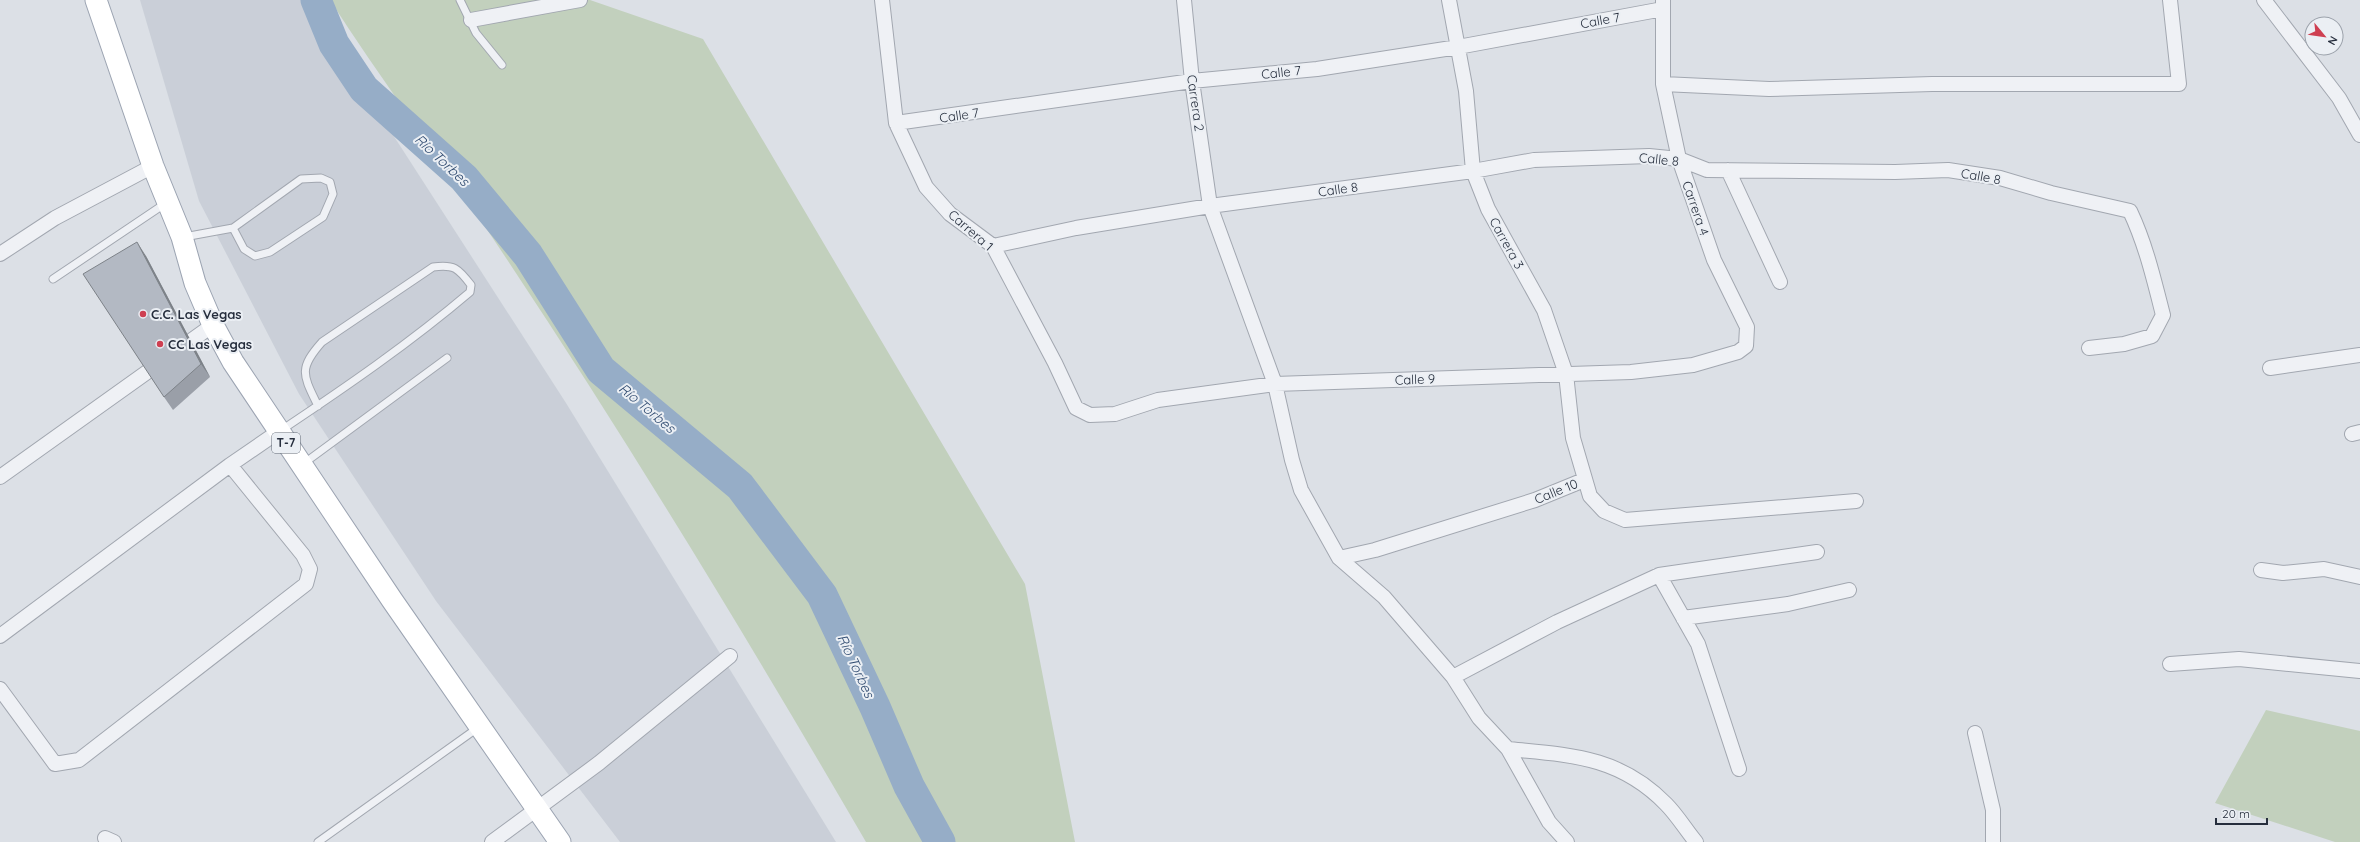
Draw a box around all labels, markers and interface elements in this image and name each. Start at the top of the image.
street label: Calle 7 [1579,9,1621,31]
north arrow [2304,16,2344,56]
text: N [2325,34,2341,48]
street label: Calle 7 [1260,62,1302,82]
street label: Carrera 2 [1184,74,1208,132]
street label: Calle 7 [938,104,980,126]
water label: Río Torbes [411,130,474,191]
street label: Calle 8 [1638,149,1680,169]
street label: Calle 8 [1960,165,2002,187]
street label: Calle 8 [1317,178,1359,200]
street label: Carrera 4 [1679,179,1713,237]
street label: Carrera 1 [945,206,997,254]
street label: Carrera 3 [1486,214,1528,272]
place label: C.C. Las Vegas [151,306,242,322]
marker: C.C. Las Vegas [138,309,148,319]
place label: CC Las Vegas [168,336,252,352]
marker: CC Las Vegas [155,339,165,349]
street label: Calle 9 [1395,370,1435,388]
water label: Río Torbes [615,379,680,438]
road number: T-7 [272,433,300,453]
street label: Calle 10 [1532,475,1580,507]
water label: Río Torbes [833,631,879,702]
scale bar [2216,800,2267,826]
text: 20 m [2222,806,2250,821]

